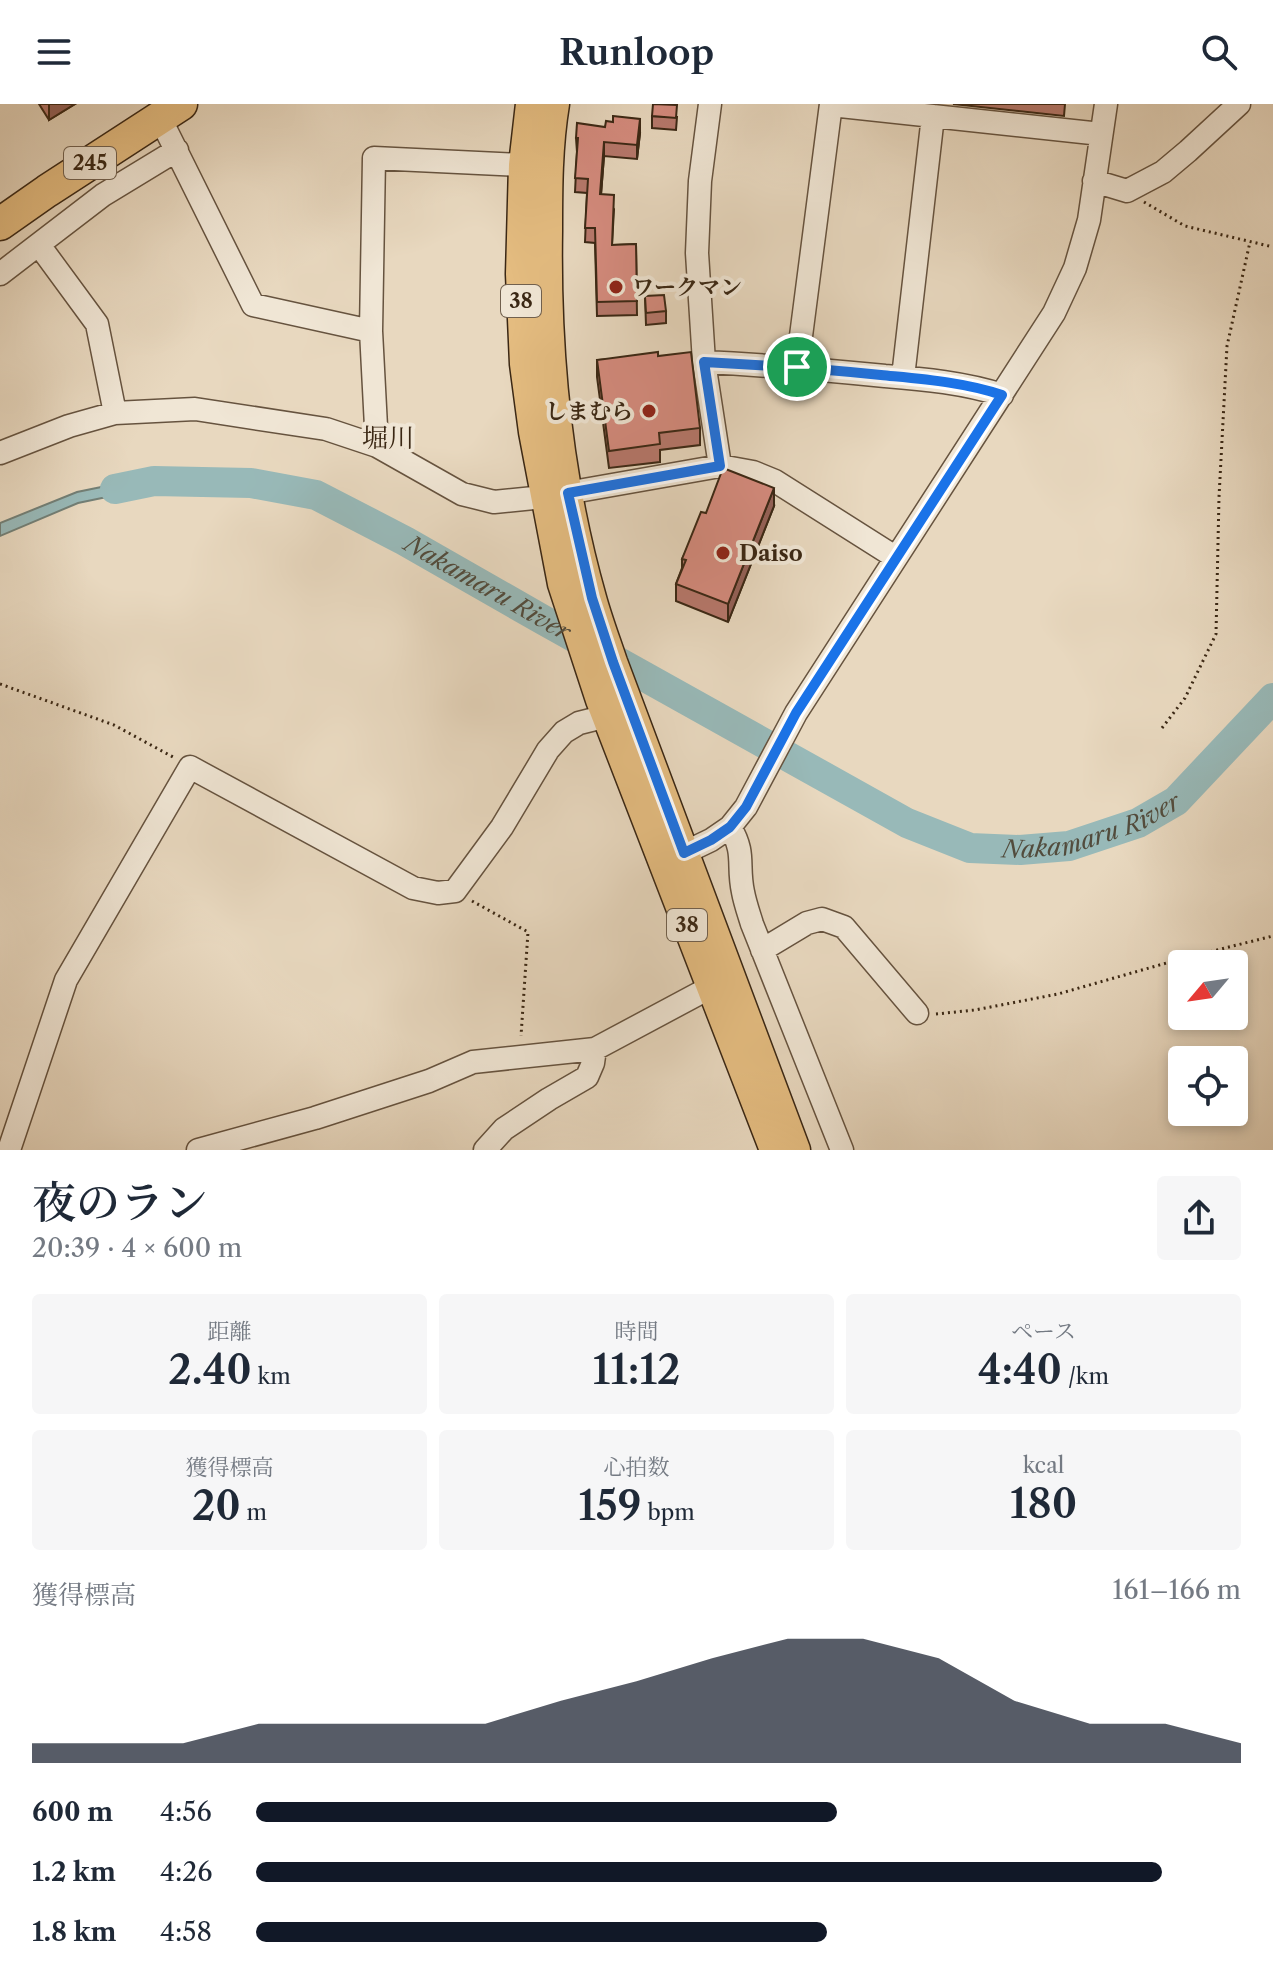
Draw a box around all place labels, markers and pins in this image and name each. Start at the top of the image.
place label: ワークマン [632,274,742,301]
marker: ワークマン [607,278,625,296]
pin [763,333,831,401]
place label: しまむら [545,398,633,425]
marker: しまむら [640,402,658,420]
place label: Daiso [739,540,803,567]
marker: Daiso [714,544,732,562]

